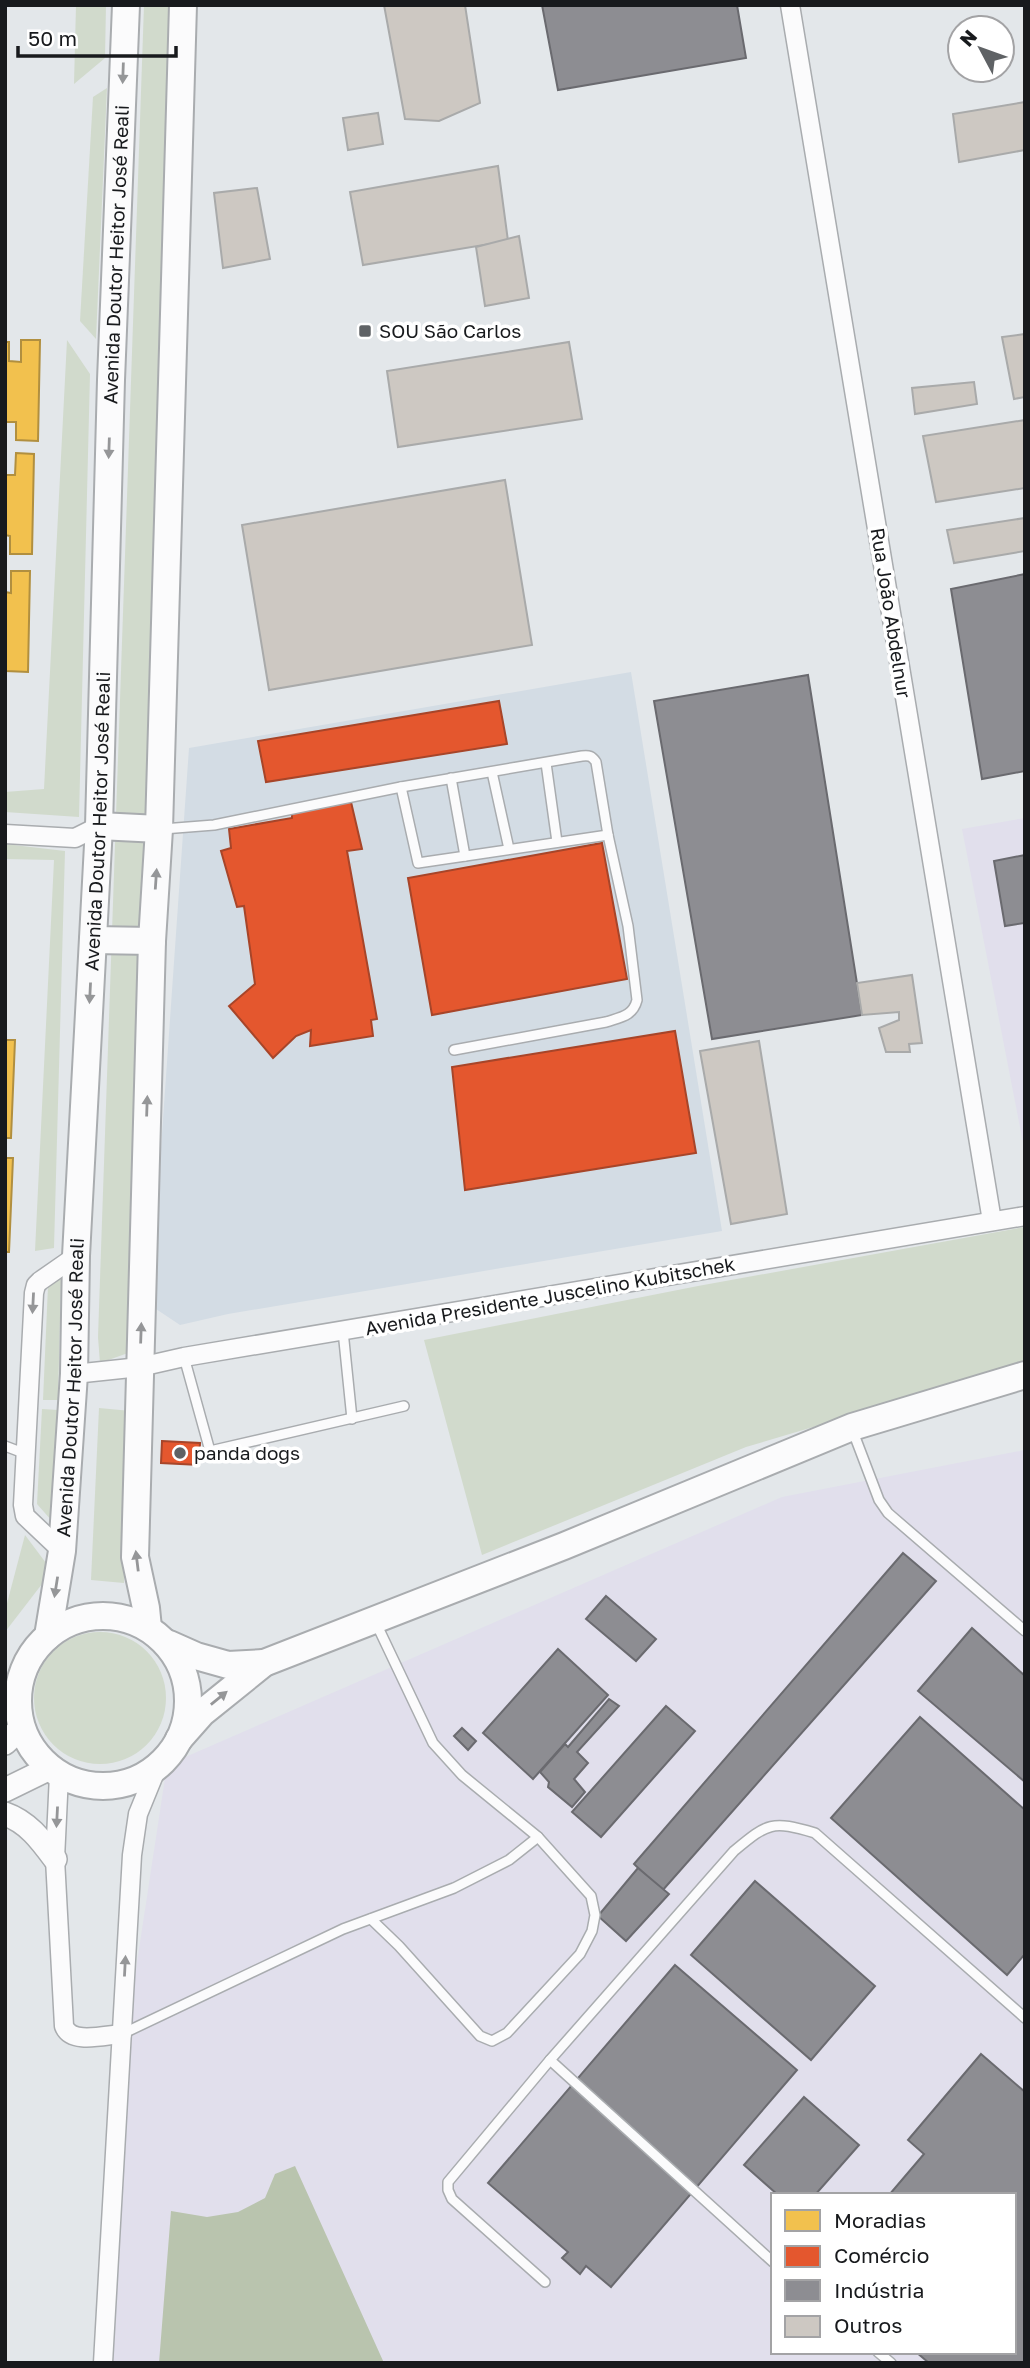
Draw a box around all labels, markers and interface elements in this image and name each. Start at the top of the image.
scale bar [18,14,175,58]
north arrow [946,14,1016,84]
text: 50 m [28,25,77,51]
text: N [954,25,981,51]
one-way arrow [118,63,129,85]
street label: Avenida Doutor Heitor José Reali [98,104,133,404]
place label: SOU São Carlos [379,319,521,342]
marker: SOU São Carlos [357,323,373,339]
one-way arrow [104,437,115,459]
street label: Rua João Abdelnur [867,526,916,700]
street label: Avenida Doutor Heitor José Reali [79,671,114,971]
one-way arrow [151,867,162,889]
one-way arrow [85,983,96,1005]
one-way arrow [142,1095,153,1117]
street label: Avenida Doutor Heitor José Reali [51,1237,88,1538]
street label: Avenida Presidente Juscelino Kubitschek [363,1252,737,1339]
one-way arrow [28,1292,39,1314]
one-way arrow [135,1322,146,1344]
place label: panda dogs [194,1441,300,1464]
marker: panda dogs [172,1445,188,1461]
one-way arrow [131,1550,142,1572]
one-way arrow [50,1576,61,1598]
one-way arrow [210,1691,228,1706]
one-way arrow [51,1806,62,1828]
one-way arrow [120,1955,131,1977]
legend [771,2193,1016,2354]
text: Moradias [834,2207,926,2233]
text: Comércio [834,2242,929,2268]
text: Indústria [834,2277,924,2303]
text: Outros [834,2312,902,2338]

